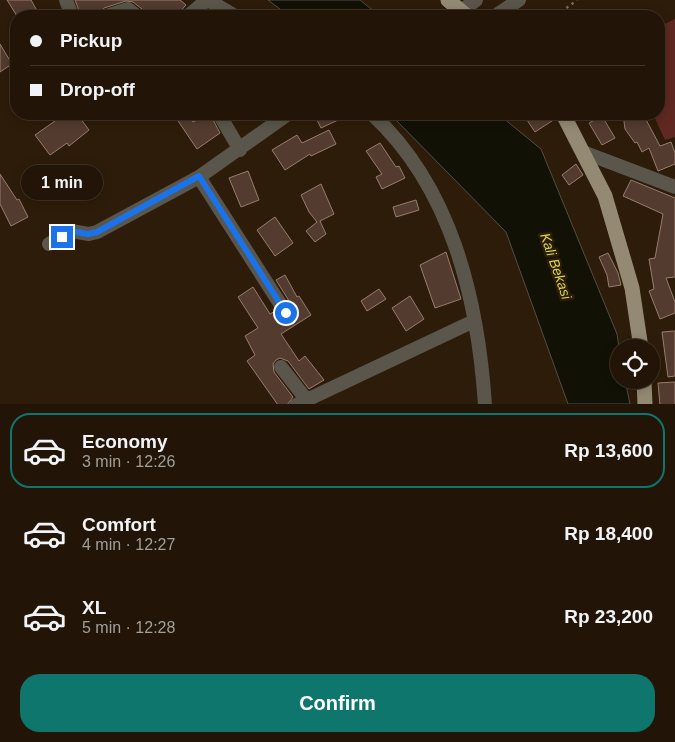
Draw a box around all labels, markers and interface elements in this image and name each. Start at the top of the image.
text: Pickup [60,30,122,51]
text: Drop-off [60,79,135,100]
callout: 1 min [21,164,103,200]
text: 1 min [41,174,83,191]
route end [51,226,73,248]
water label: Kali Bekasi [537,231,575,302]
route start [275,302,297,324]
map controls [610,339,660,389]
button: locate [610,339,660,389]
icon: car [22,428,67,473]
text: Economy [82,431,168,452]
text: Rp 13,600 [564,440,653,461]
text: 3 min · 12:26 [82,453,175,470]
icon: car [22,511,67,556]
text: Comfort [82,514,156,535]
text: Rp 18,400 [564,523,653,544]
text: 4 min · 12:27 [82,536,175,553]
icon: car [22,594,67,639]
text: XL [82,597,106,618]
text: Rp 23,200 [564,606,653,627]
text: 5 min · 12:28 [82,619,175,636]
button: Confirm [20,674,655,732]

